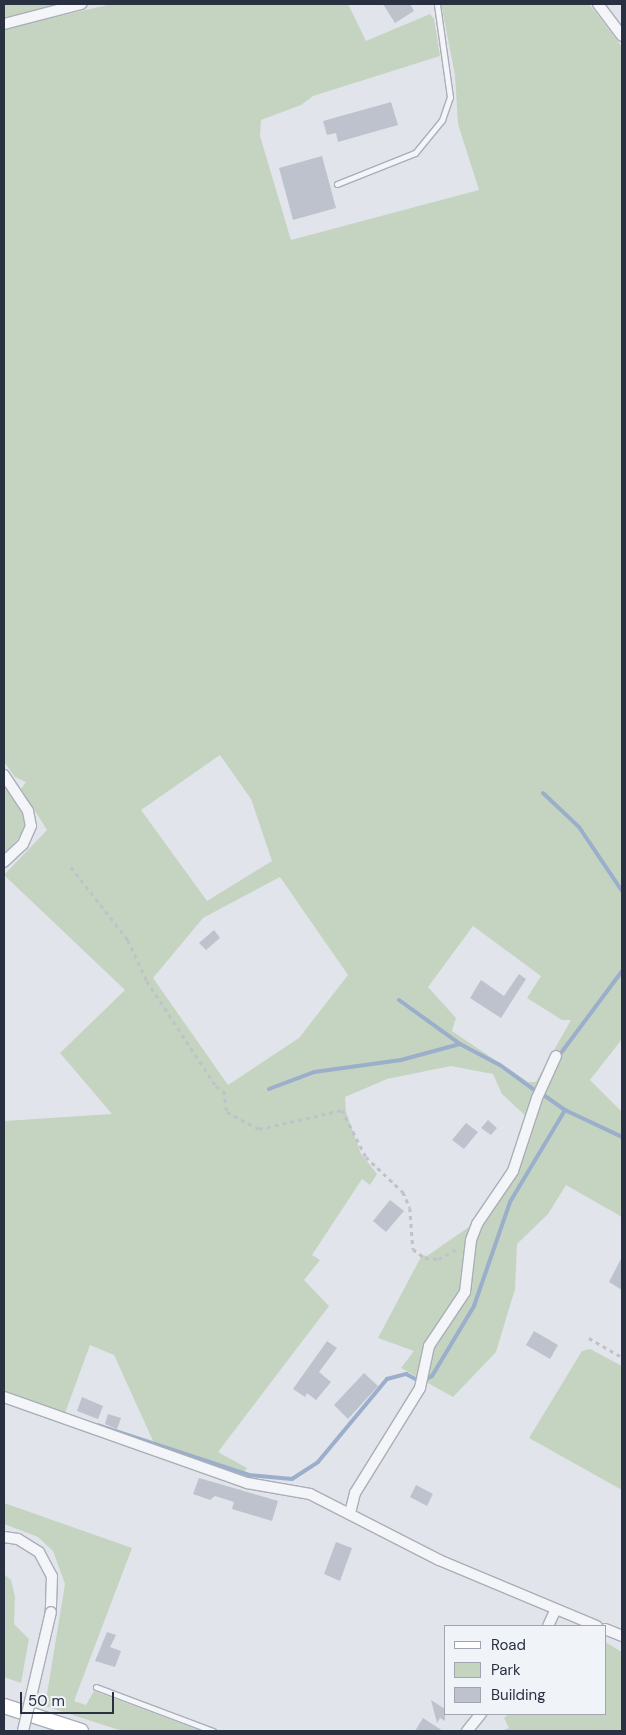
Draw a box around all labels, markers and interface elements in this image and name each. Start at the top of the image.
legend [444,1625,606,1715]
text: Road [491,1635,526,1655]
text: Park [491,1660,521,1680]
scale bar [22,1682,116,1714]
text: Building [491,1685,546,1705]
text: 50 m [28,1691,65,1711]

